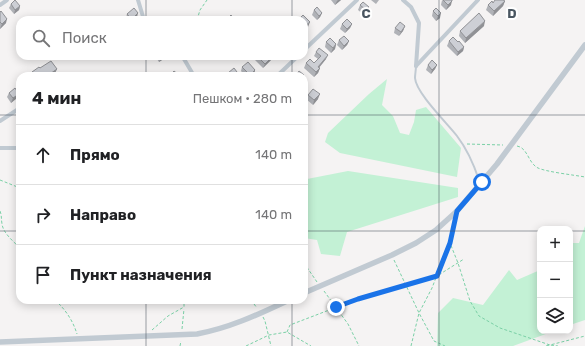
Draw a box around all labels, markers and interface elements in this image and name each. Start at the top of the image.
text: C [361,6,371,21]
text: D [507,6,517,21]
search box [16,16,308,60]
icon: search [30,27,52,49]
text: Поиск [62,29,107,47]
text: 4 мин [32,88,81,108]
text: Пешком · 280 m [193,91,292,106]
icon: ahead [32,144,54,166]
text: Прямо [70,146,120,164]
text: 140 m [255,147,292,162]
route start [473,173,491,191]
icon: right [32,204,54,226]
text: Направо [70,206,136,224]
text: 140 m [255,207,292,222]
map controls [537,226,573,334]
button: + [537,226,573,262]
button: − [537,262,573,298]
icon: arrive [32,264,54,286]
text: Пункт назначения [70,266,212,284]
route end [327,298,345,316]
button: layers [537,298,573,334]

